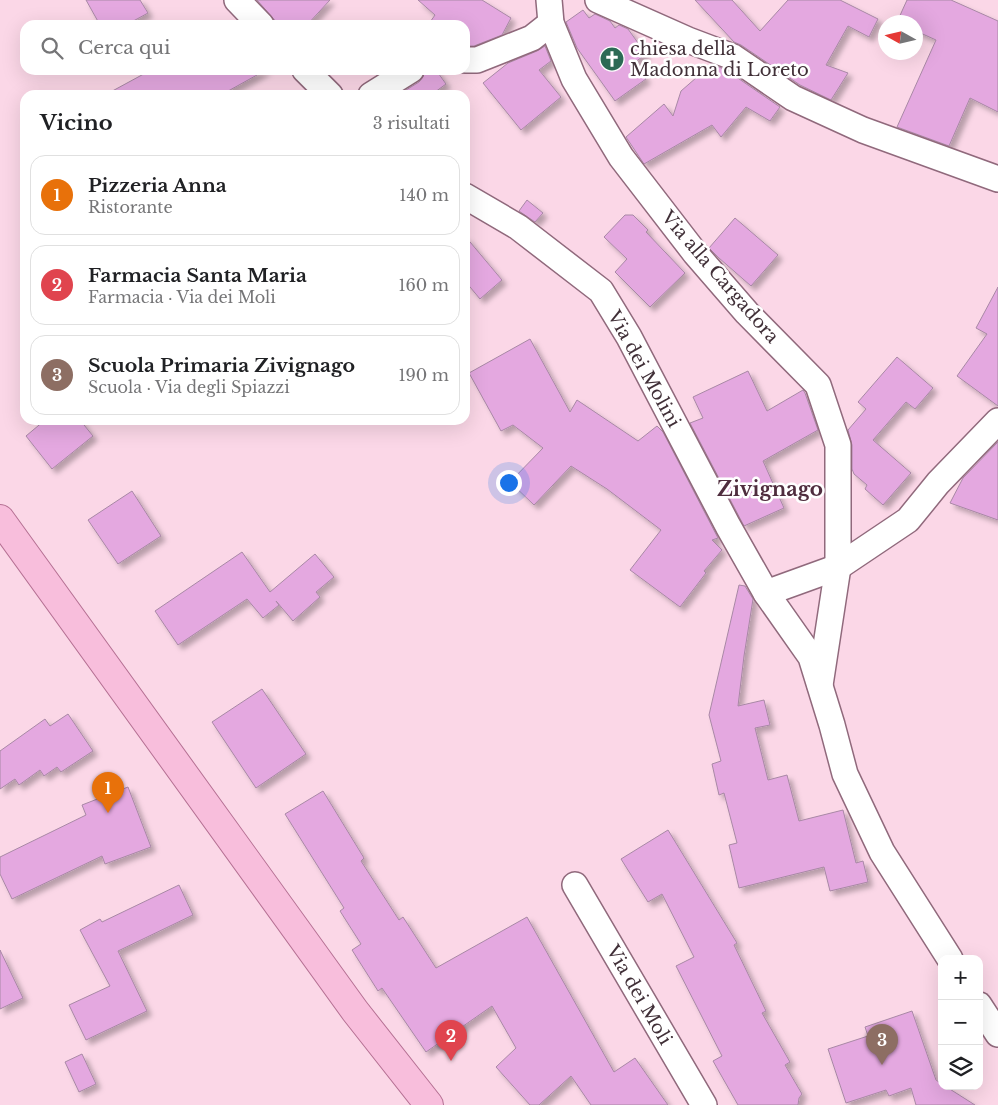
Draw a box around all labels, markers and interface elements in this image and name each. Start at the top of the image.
north arrow [878,15,923,60]
search box [20,20,470,75]
icon: search [38,34,66,62]
text: Cerca qui [78,36,171,59]
place label: chiesa della Madonna di Loreto [630,38,809,81]
church icon: chiesa della Madonna di Loreto [599,46,625,72]
text: Vicino [40,110,113,136]
text: 3 risultati [373,113,450,133]
text: Pizzeria Anna [88,174,227,197]
text: 1 [54,185,60,205]
text: 140 m [399,185,449,205]
text: Ristorante [88,197,173,217]
street label: Via alla Cargadora [656,206,783,348]
text: Farmacia Santa Maria [88,264,307,287]
text: 2 [52,275,62,295]
text: 160 m [398,275,449,295]
text: Farmacia · Via dei Moli [88,287,276,307]
street label: Via dei Molini [602,306,685,431]
text: Scuola Primaria Zivignago [88,354,355,377]
text: 3 [52,365,62,385]
text: 190 m [398,365,449,385]
text: Scuola · Via degli Spiazzi [88,377,290,397]
your location [496,470,522,496]
district label: Zivignago [717,477,823,501]
pin: 1 [92,772,124,813]
street label: Via dei Moli [601,940,676,1049]
map controls [938,955,983,1090]
button: + [938,955,983,1000]
button: − [938,1000,983,1045]
pin: 2 [435,1020,467,1061]
pin: 3 [866,1024,898,1065]
button: layers [938,1045,983,1090]

